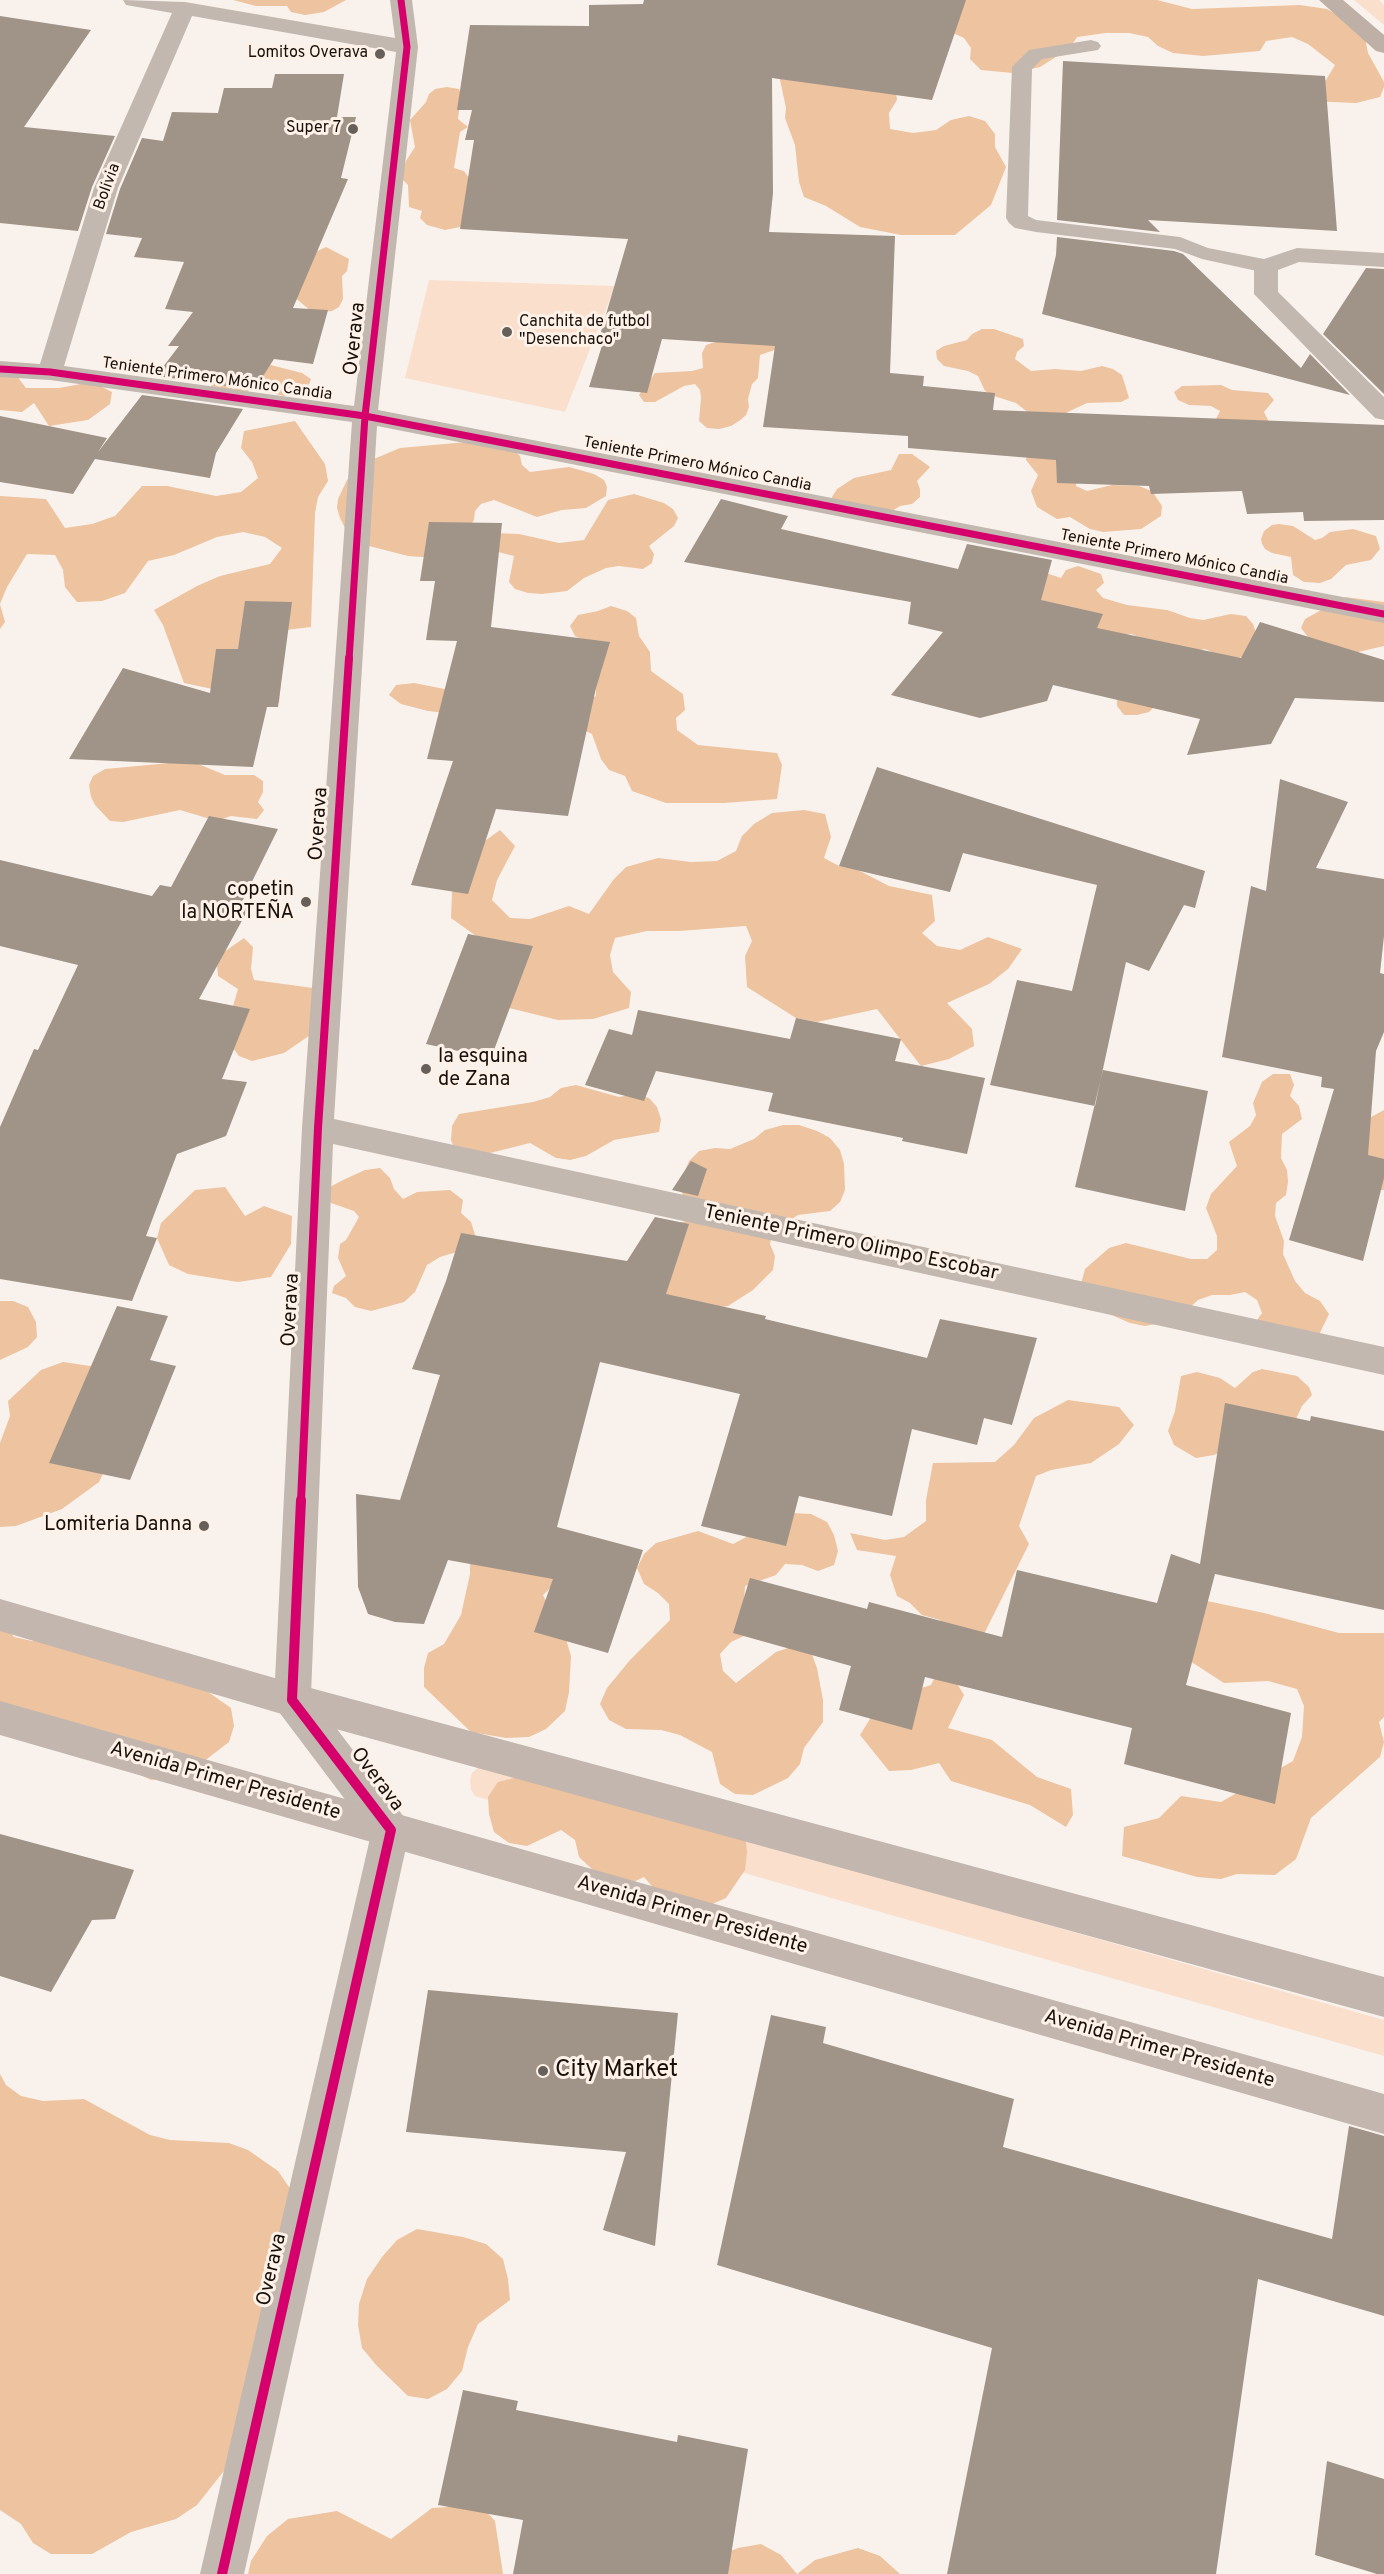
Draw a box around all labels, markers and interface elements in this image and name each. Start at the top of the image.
place label: Lomitos Overava [248,44,368,64]
marker: Lomitos Overava [373,47,387,61]
place label: Super 7 [286,119,341,139]
marker: Super 7 [346,122,360,136]
street label: Bolivia [91,161,125,213]
street label: Overava [340,301,372,377]
place label: Canchita de futbol "Desenchaco" [519,313,650,351]
marker: Canchita de futbol "Desenchaco" [500,325,514,339]
street label: Teniente Primero Mónico Candia [101,354,333,406]
street label: Teniente Primero Mónico Candia [581,433,813,497]
street label: Teniente Primero Mónico Candia [1058,526,1290,590]
street label: Overava [305,786,335,862]
place label: copetin la NORTEÑA [181,879,294,926]
marker: copetin la NORTEÑA [299,895,313,909]
place label: la esquina de Zana [438,1046,528,1093]
marker: la esquina de Zana [419,1062,433,1076]
street label: Teniente Primero Olimpo Escobar [702,1201,1000,1287]
street label: Overava [278,1273,306,1347]
place label: Lomiteria Danna [44,1514,192,1538]
marker: Lomiteria Danna [197,1519,211,1533]
street label: Avenida Primer Presidente [107,1738,343,1826]
street label: Overava [344,1743,408,1817]
street label: Avenida Primer Presidente [574,1872,810,1960]
street label: Avenida Primer Presidente [1041,2006,1277,2094]
place label: City Market [555,2057,678,2085]
marker: City Market [536,2064,550,2078]
street label: Overava [253,2231,293,2309]

